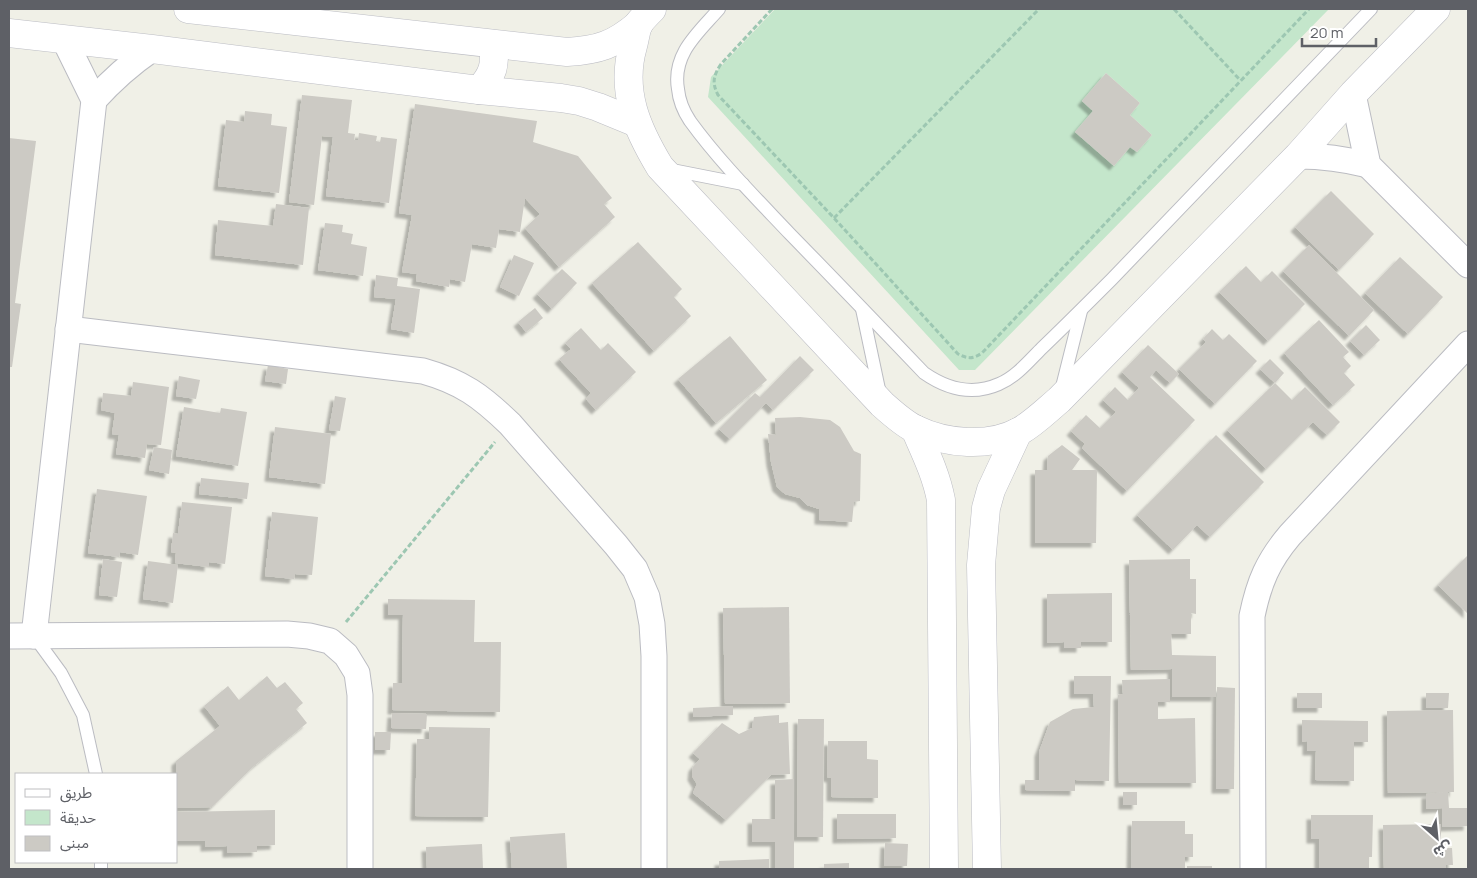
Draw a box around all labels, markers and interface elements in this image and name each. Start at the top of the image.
scale bar [1302,15,1376,47]
text: 20 m [1310,22,1343,43]
legend [15,773,178,863]
text: طريق [60,782,92,803]
text: حديقة [60,807,96,828]
north arrow [1412,813,1462,863]
text: مبنى [60,832,89,853]
text: ش [1430,837,1456,863]

